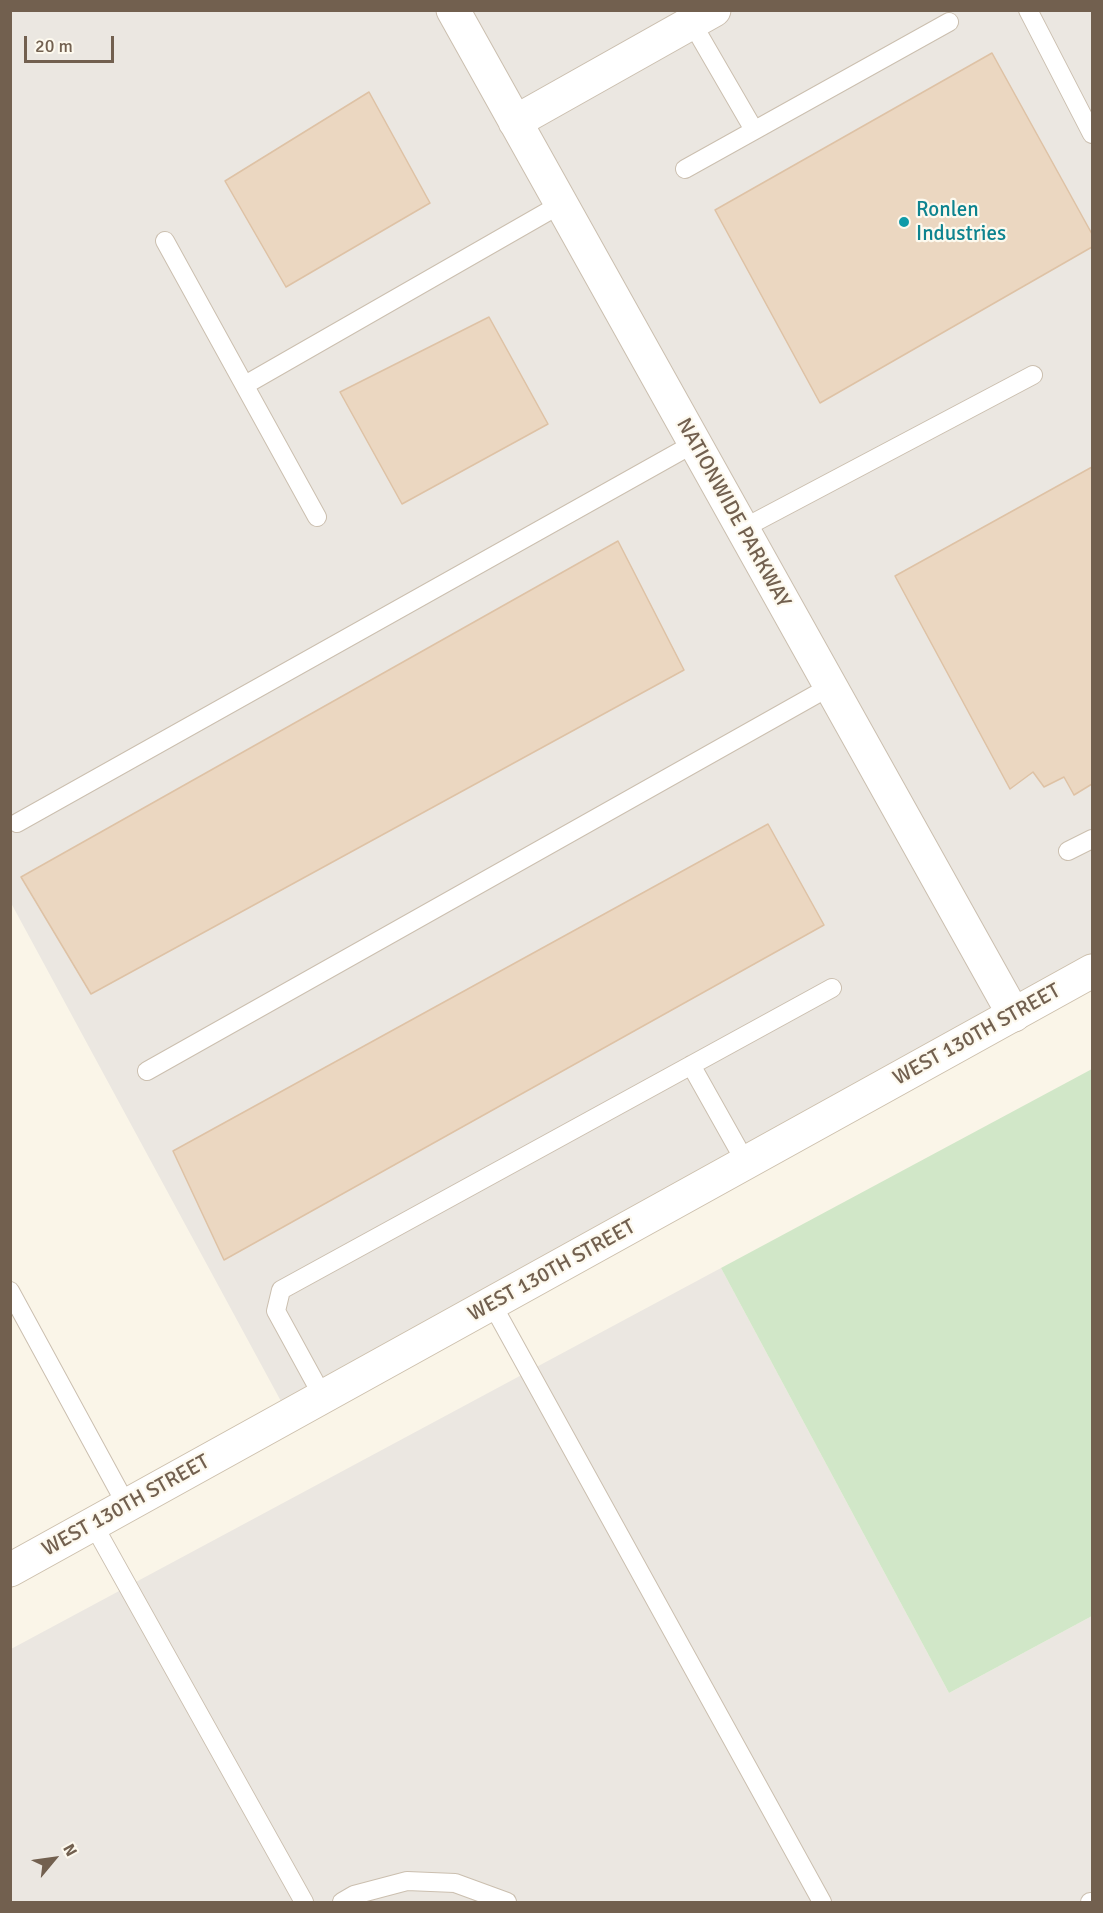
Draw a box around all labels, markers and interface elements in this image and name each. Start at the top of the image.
scale bar [27,24,117,62]
text: 20 m [35,35,73,57]
place label: Ronlen Industries [916,197,1006,247]
marker: Ronlen Industries [897,215,911,229]
street label: NATIONWIDE PARKWAY [670,414,796,612]
street label: WEST 130TH STREET [889,979,1065,1091]
street label: WEST 130TH STREET [464,1215,640,1327]
street label: WEST 130TH STREET [38,1450,214,1562]
north arrow [24,1829,84,1889]
text: N [58,1841,81,1860]

